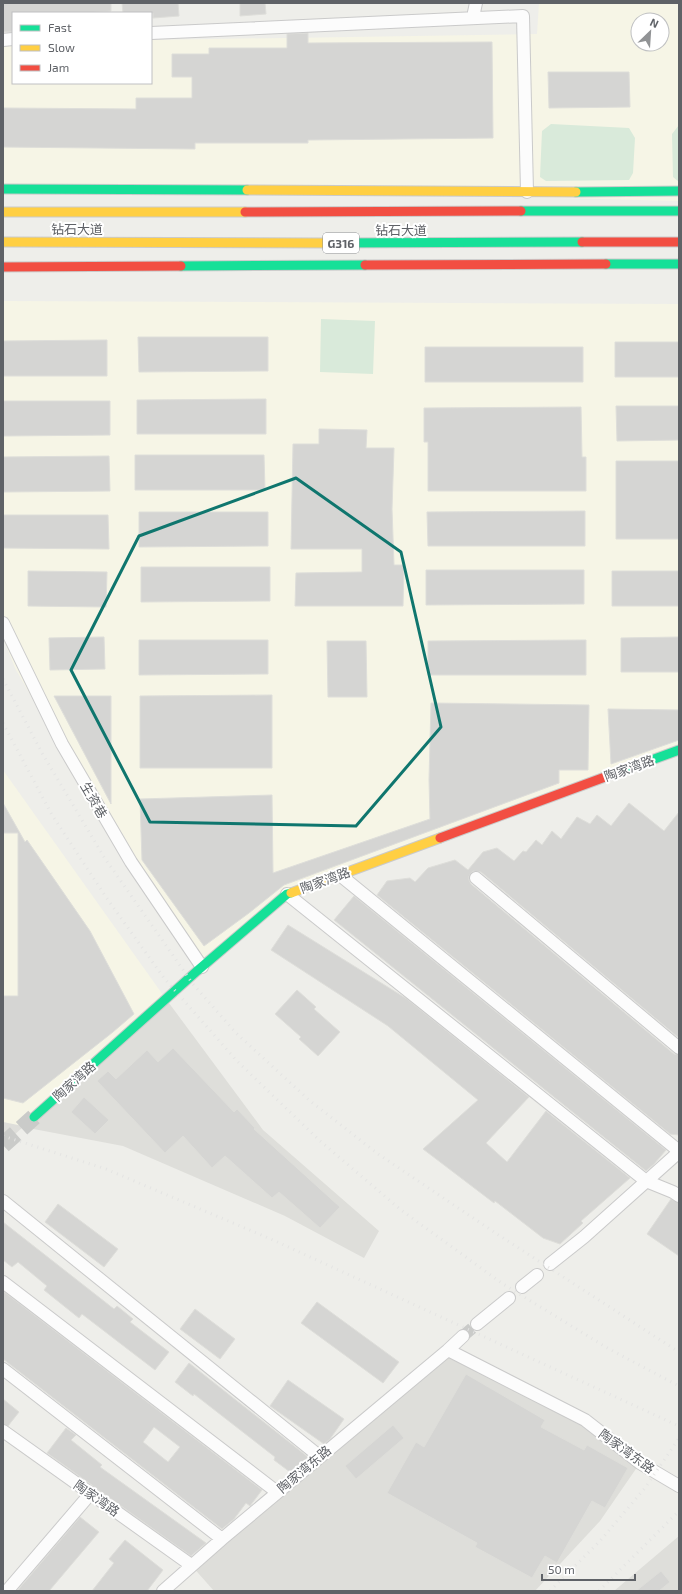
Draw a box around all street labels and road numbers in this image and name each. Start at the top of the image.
street label: 钻石大道 [51,221,103,237]
street label: 钻石大道 [375,222,427,238]
road number: G316 [323,233,359,253]
street label: 陶家湾路 [602,752,656,784]
street label: 生资巷 [77,779,111,821]
street label: 陶家湾路 [298,864,352,896]
street label: 陶家湾路 [49,1058,99,1104]
street label: 陶家湾东路 [596,1425,658,1477]
street label: 陶家湾东路 [274,1442,334,1496]
street label: 陶家湾路 [71,1477,123,1519]

